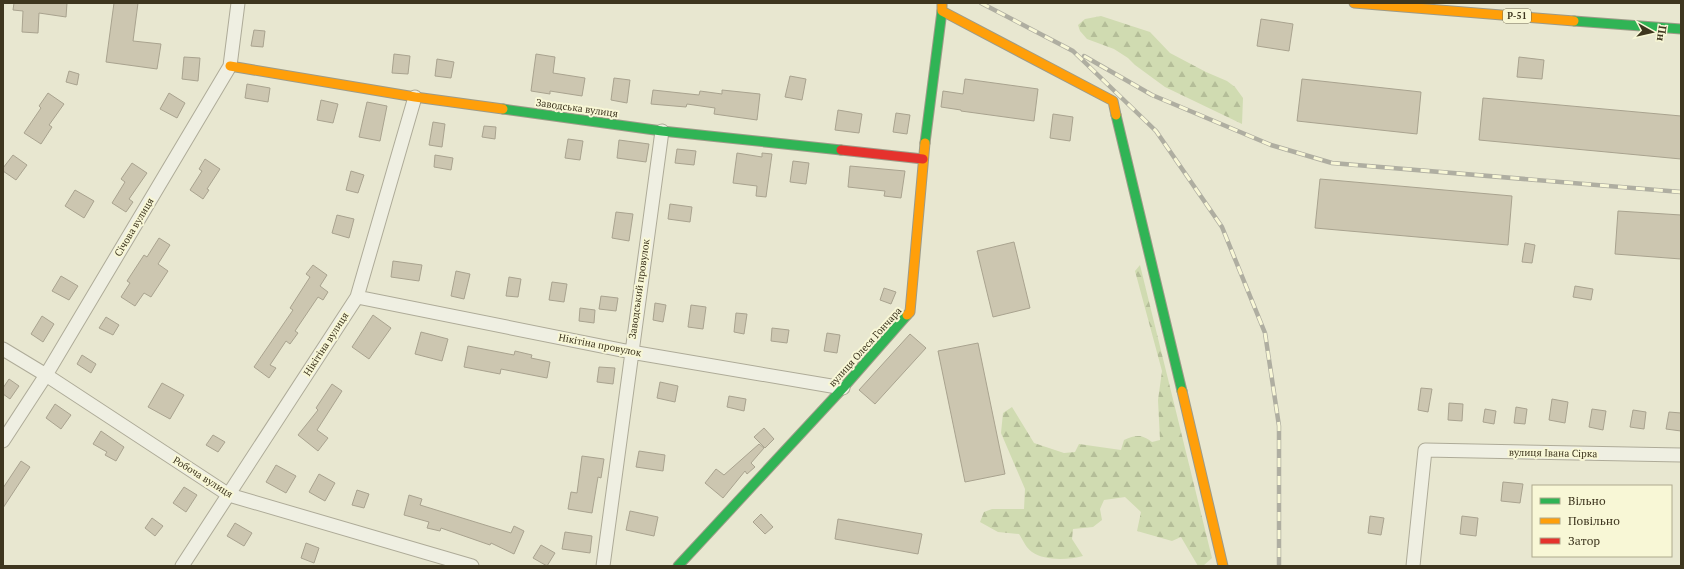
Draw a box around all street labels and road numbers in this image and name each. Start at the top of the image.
road number: Р-51 [1503,9,1531,23]
street label: Заводська вулиця [535,96,619,120]
street label: Січова вулиця [111,195,157,259]
street label: Заводський провулок [626,238,653,340]
street label: вулиця Олеся Гончара [826,304,904,390]
street label: Нікітіна вулиця [301,310,351,378]
street label: Нікітіна провулок [558,331,643,360]
street label: вулиця Івана Сірка [1509,446,1597,460]
street label: Робоча вулиця [171,453,235,501]

